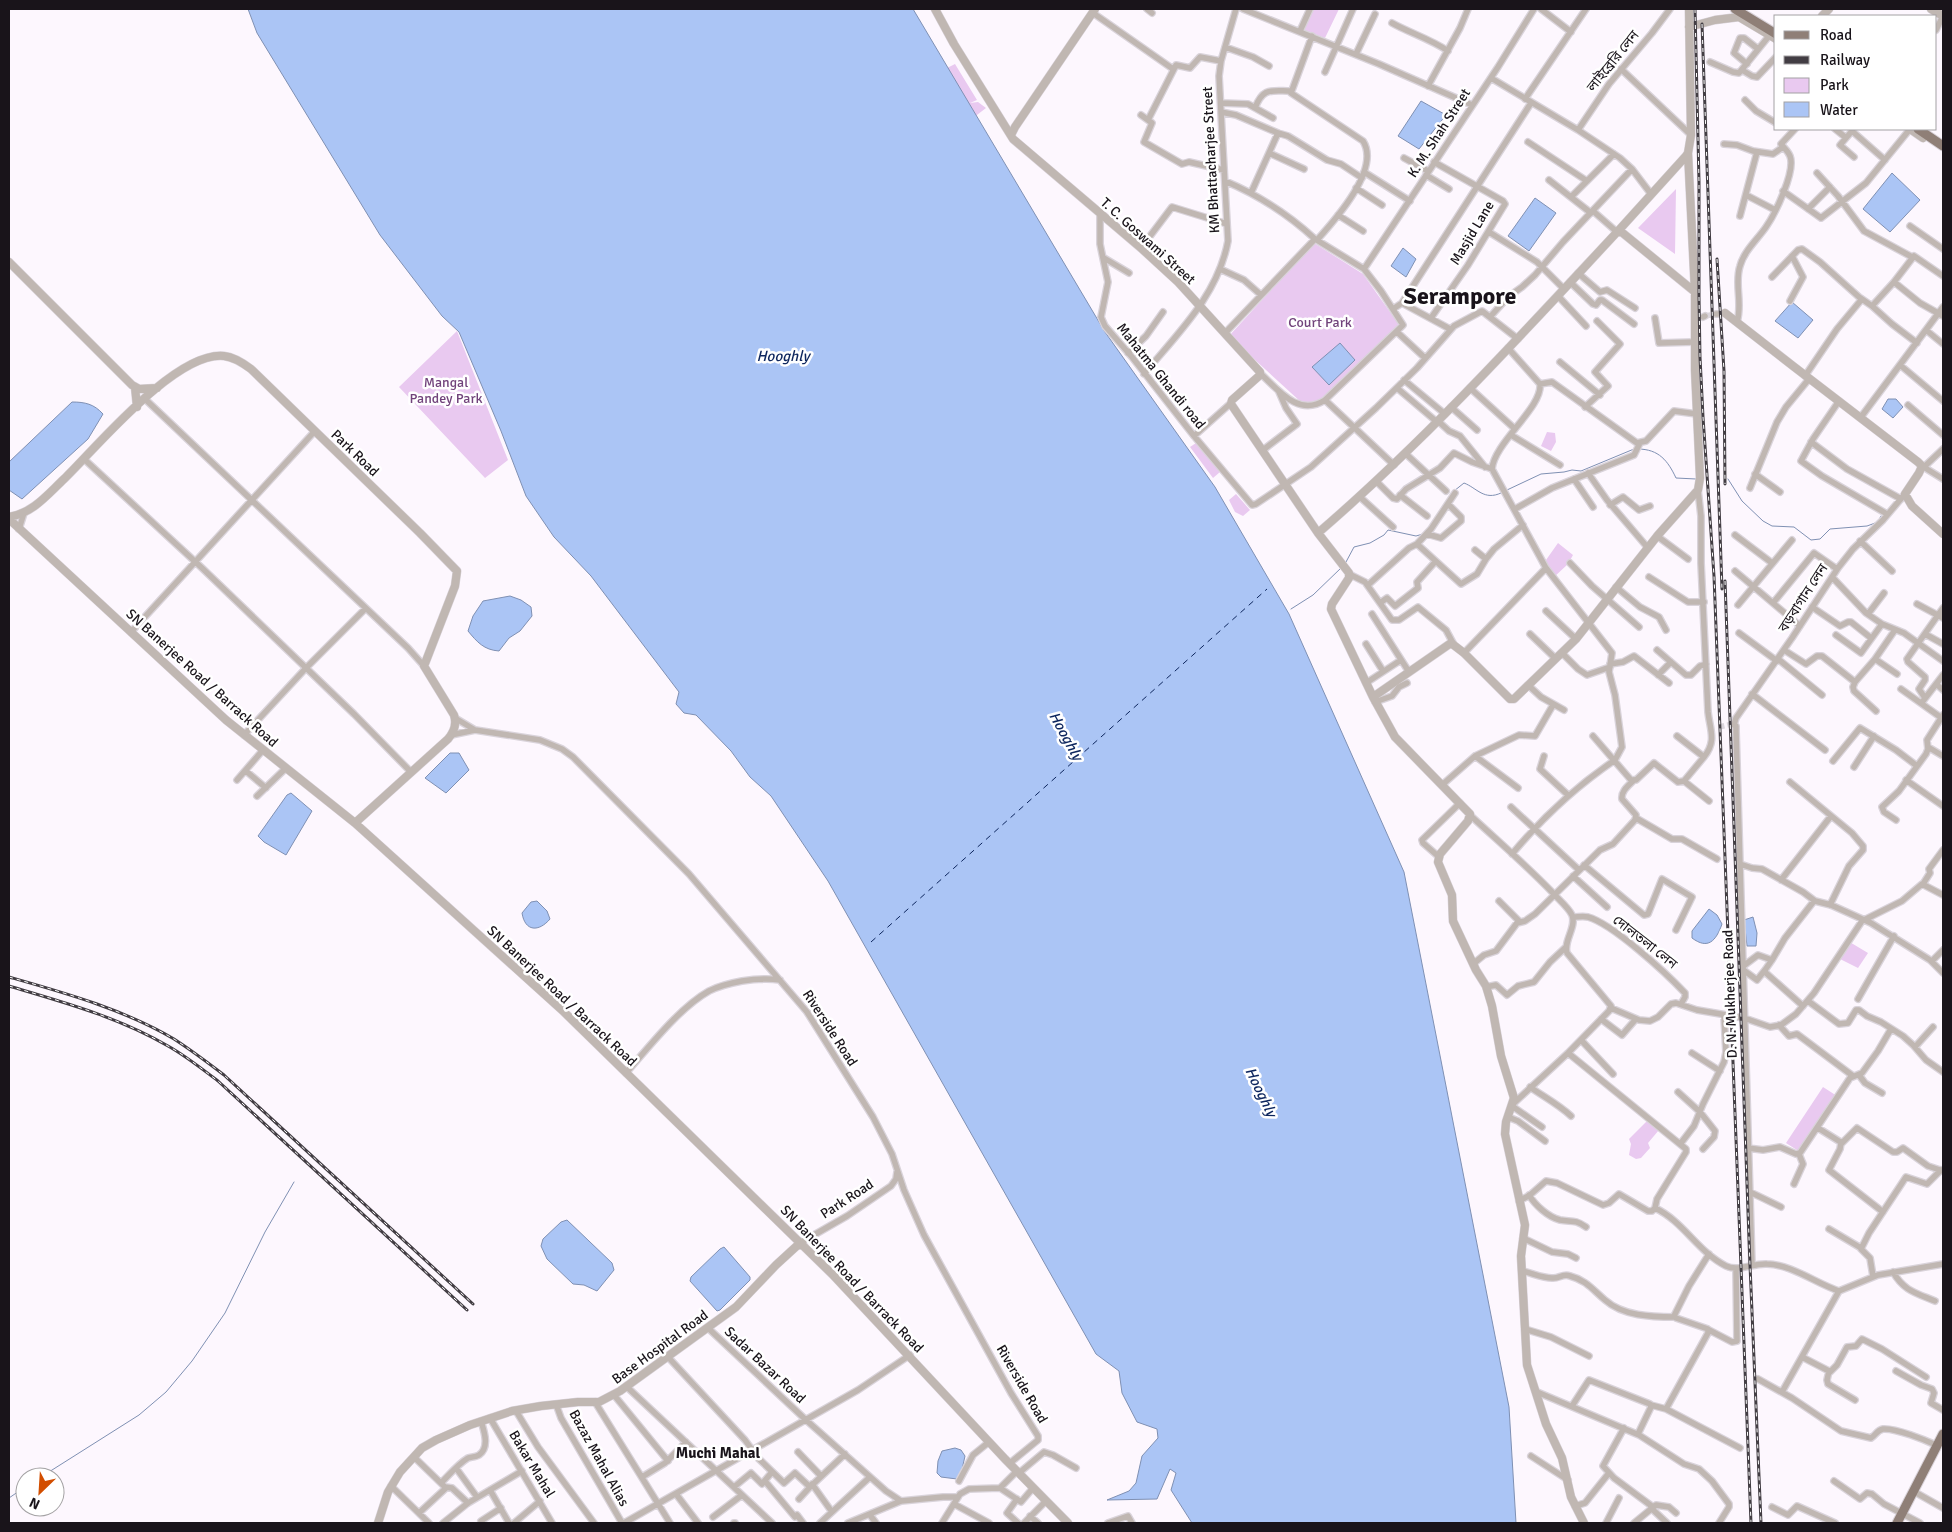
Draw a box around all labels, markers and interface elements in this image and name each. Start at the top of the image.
legend [1774,15,1937,130]
text: Road [1820,26,1852,44]
street label: লাইব্রেরি লেন [1583,27,1643,96]
text: Railway [1820,51,1870,69]
text: Park [1820,76,1849,94]
street label: K. M. Shah Street [1404,85,1474,181]
street label: KM Bhattacharjee Street [1199,86,1223,234]
text: Water [1820,101,1858,119]
street label: T. C. Goswami Street [1097,194,1199,288]
street label: Masjid Lane [1446,198,1498,268]
district label: Serampore [1404,281,1516,311]
park label: Court Park [1288,314,1352,331]
street label: Mahatma Ghandi road [1113,320,1209,432]
water label: Hooghly [756,347,812,365]
park label: Mangal Pandey Park [409,374,483,407]
street label: Park Road [328,426,382,480]
street label: বড়বাগান লেন [1774,560,1832,636]
street label: SN Banerjee Road / Barrack Road [123,605,281,751]
water label: Hooghly [1045,708,1088,765]
street label: দোলতলা লেন [1609,911,1681,973]
street label: SN Banerjee Road / Barrack Road [484,922,640,1070]
street label: D. N. Mukherjee Road [1719,929,1741,1059]
street label: Riverside Road [799,987,861,1069]
water label: Hooghly [1241,1064,1282,1122]
street label: Park Road [817,1176,877,1222]
street label: SN Banerjee Road / Barrack Road [777,1202,927,1356]
street label: Base Hospital Road [609,1306,711,1388]
street label: Sadar Bazar Road [721,1323,809,1407]
street label: Riverside Road [993,1342,1051,1426]
street label: Bazaz Mahal Alias [565,1407,633,1509]
street label: Bakar Mahal [505,1427,559,1501]
district label: Muchi Mahal [676,1444,761,1462]
north arrow [15,1467,65,1517]
text: N [27,1494,43,1513]

